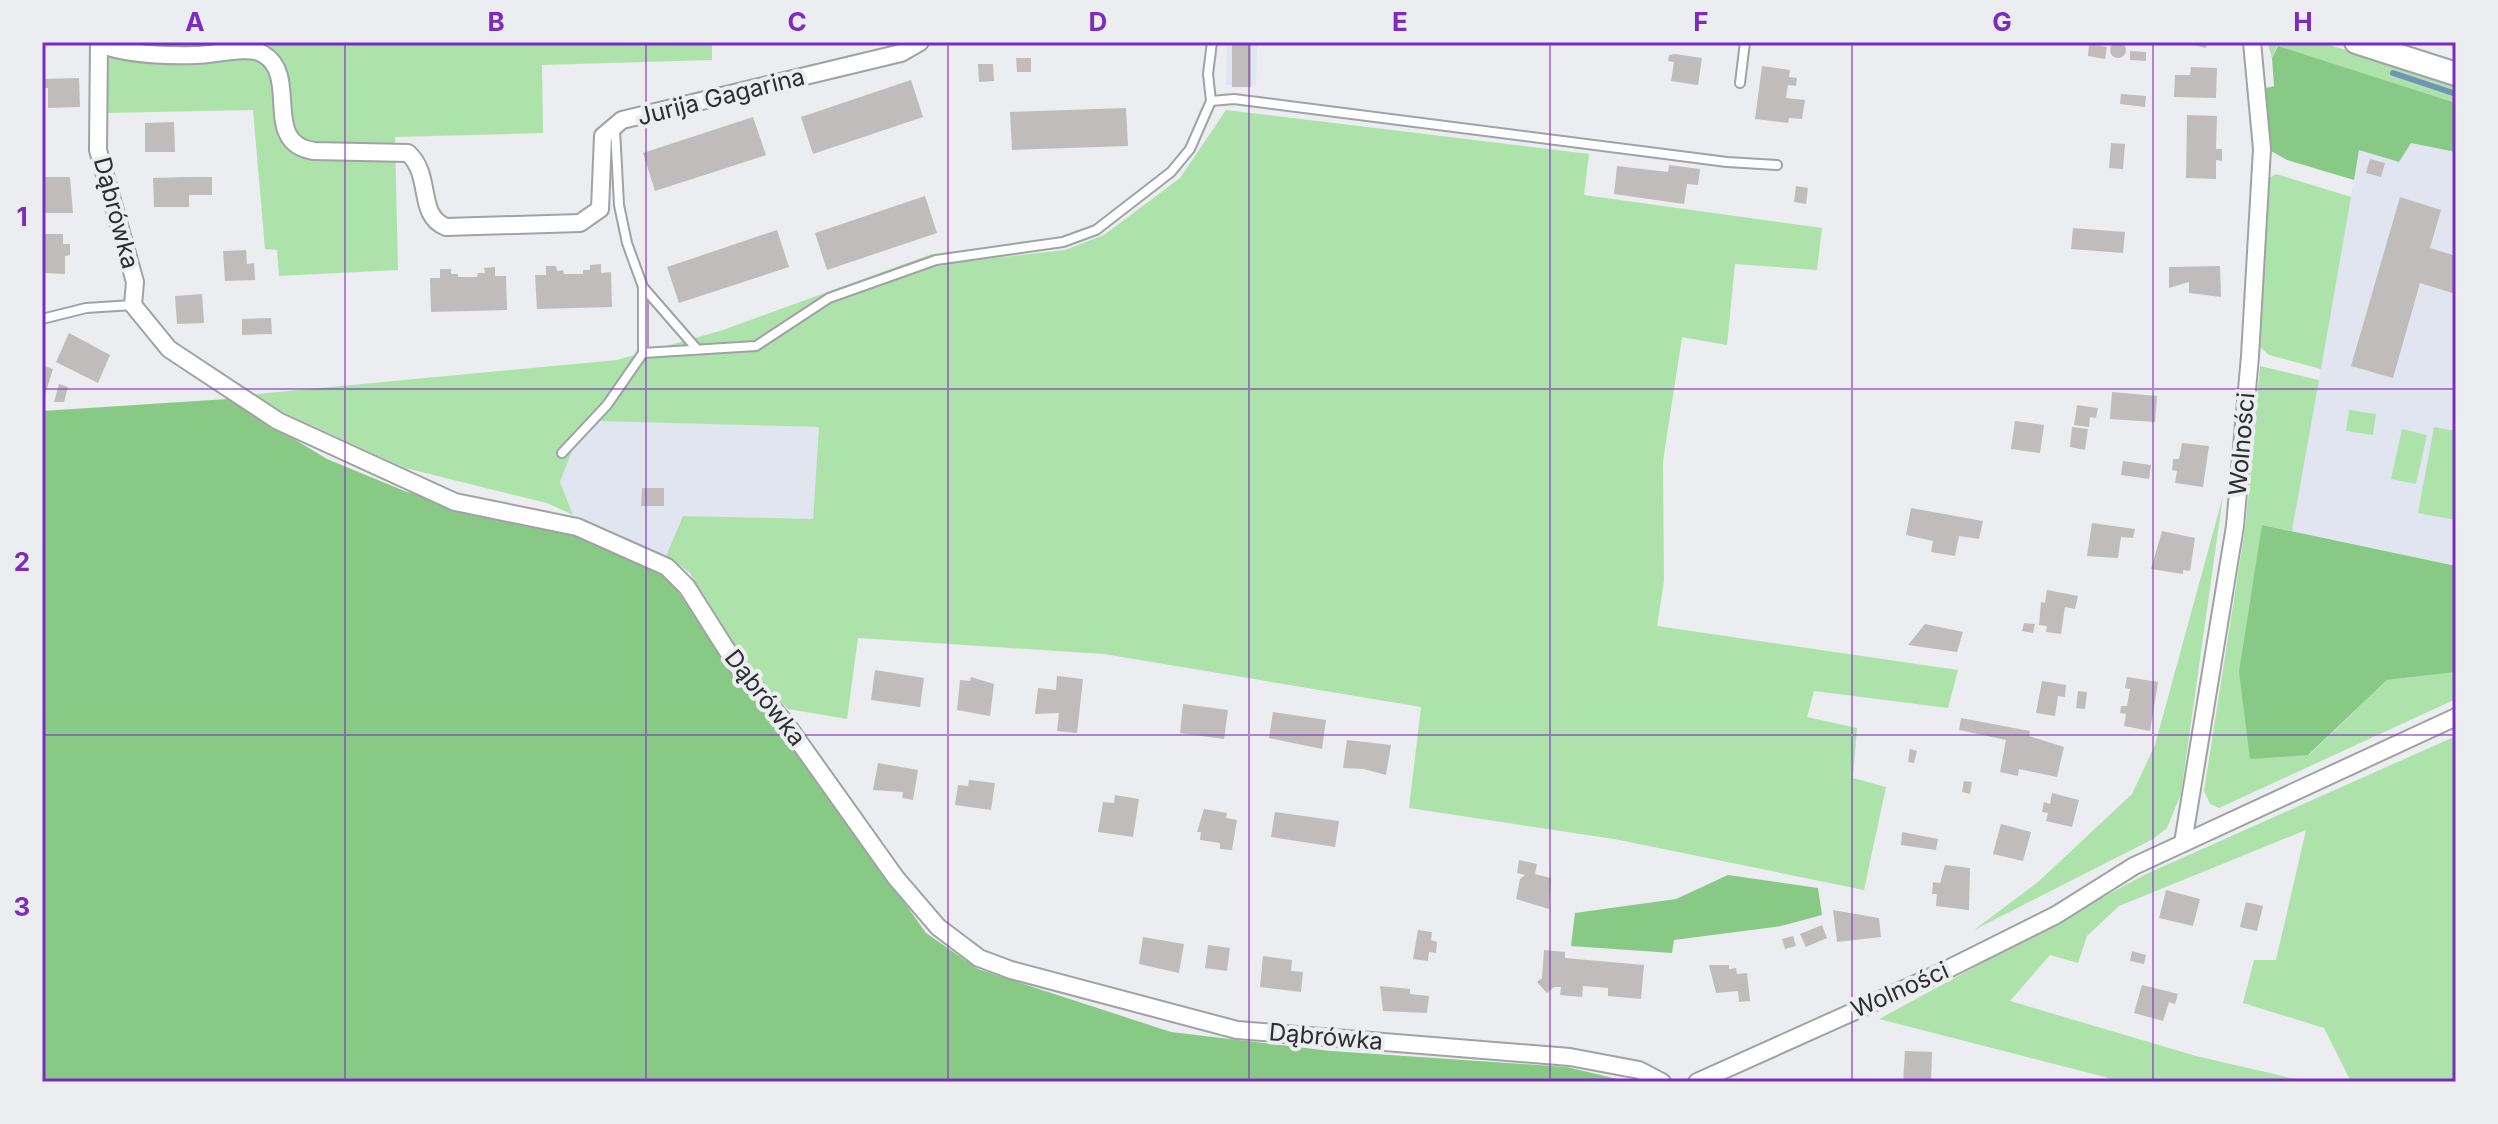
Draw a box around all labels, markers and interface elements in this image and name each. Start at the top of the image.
text: A [185,6,205,37]
text: B [487,6,505,37]
text: C [787,6,807,37]
text: D [1089,6,1107,37]
text: E [1392,6,1408,37]
text: F [1693,6,1709,37]
text: G [1992,6,2012,37]
text: H [2293,6,2313,37]
street label: Jurija Gagarina [634,62,808,131]
street label: Dąbrówka [88,154,145,272]
text: 1 [16,201,28,232]
street label: Wolności [2223,391,2260,497]
text: 2 [14,546,30,577]
street label: Dąbrówka [719,644,812,752]
text: 3 [14,891,30,922]
street label: Wolności [1847,955,1953,1024]
street label: Dąbrówka [1268,1017,1384,1056]

